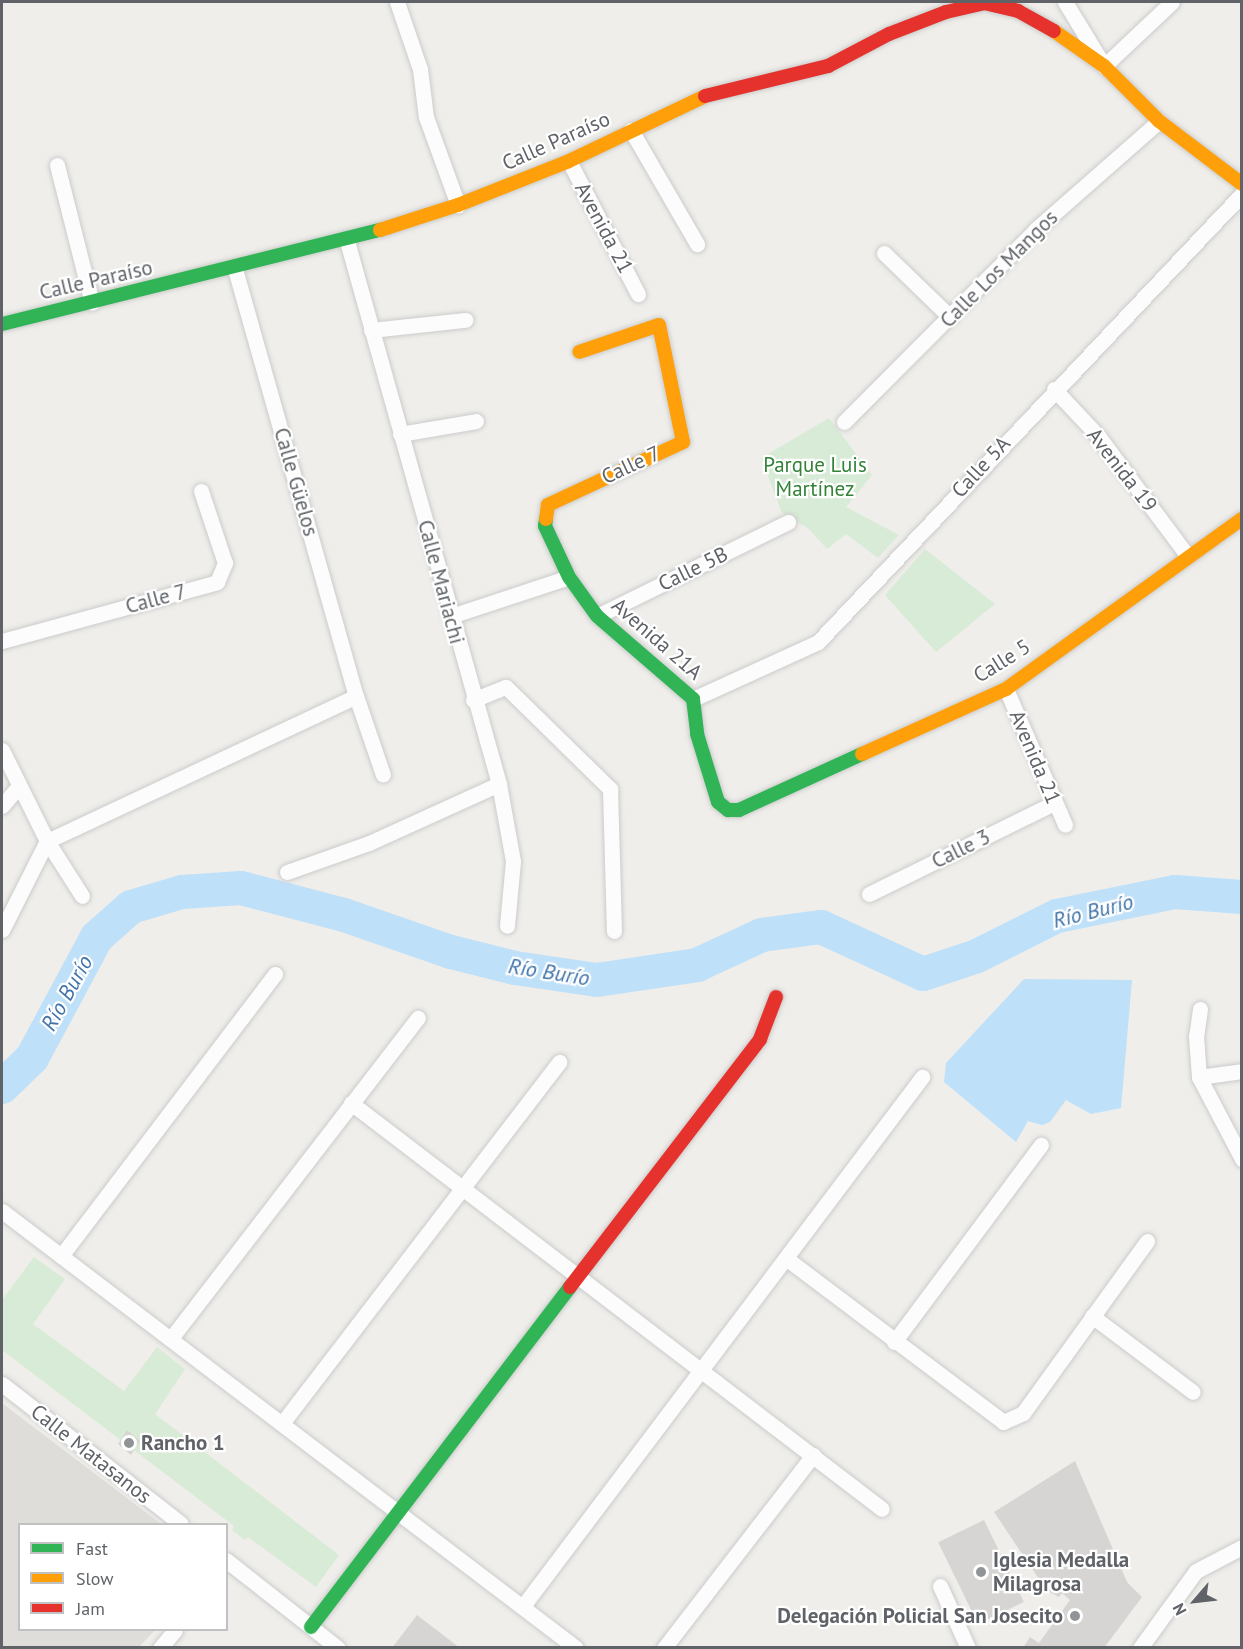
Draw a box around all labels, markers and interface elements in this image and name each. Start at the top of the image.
street label: Calle Paraíso [498,106,614,176]
street label: Avenida 21 [570,178,638,278]
street label: Calle Los Mangos [935,205,1063,333]
street label: Calle Paraíso [37,255,155,305]
street label: Avenida 19 [1081,423,1163,517]
street label: Calle Güelos [268,425,324,539]
street label: Calle 5A [946,431,1016,503]
street label: Calle 7 [598,440,664,490]
park label: Parque Luis Martínez [763,452,867,502]
street label: Calle Mariachi [412,517,470,647]
street label: Calle 5B [654,541,732,597]
street label: Calle 7 [123,579,189,619]
street label: Avenida 21A [607,593,707,685]
street label: Calle 5 [969,634,1035,688]
street label: Avenida 21 [1004,706,1066,808]
street label: Calle 3 [928,824,994,874]
water label: Río Burío [1050,888,1136,934]
water label: Río Burío [36,951,98,1035]
water label: Río Burío [506,953,592,991]
street label: Calle Matasanos [26,1399,156,1509]
place label: Rancho 1 [141,1430,225,1456]
marker: Rancho 1 [122,1436,136,1450]
legend [18,1523,228,1631]
text: Fast [76,1537,108,1560]
place label: Iglesia Medalla Milagrosa [993,1547,1129,1597]
marker: Iglesia Medalla Milagrosa [974,1565,988,1579]
text: Slow [76,1567,114,1590]
north arrow [1165,1571,1225,1631]
text: Jam [76,1597,105,1620]
text: N [1168,1600,1190,1619]
place label: Delegación Policial San Josecito [777,1603,1063,1629]
marker: Delegación Policial San Josecito [1068,1609,1082,1623]

